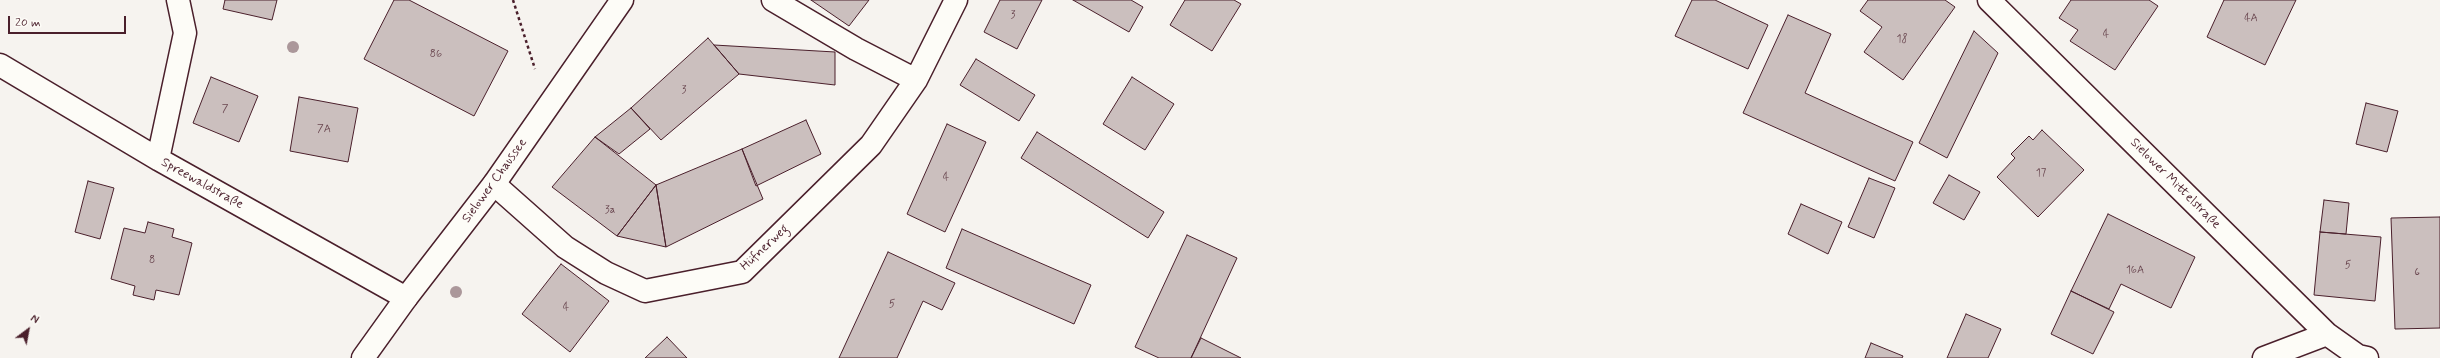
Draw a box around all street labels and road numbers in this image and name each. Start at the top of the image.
street label: Sielower Mittelstraße [2126,135,2224,233]
street label: Sielower Chaussee [459,136,531,226]
street label: Spreewaldstraße [158,155,246,213]
street label: Hüfnerweg [737,222,793,274]

